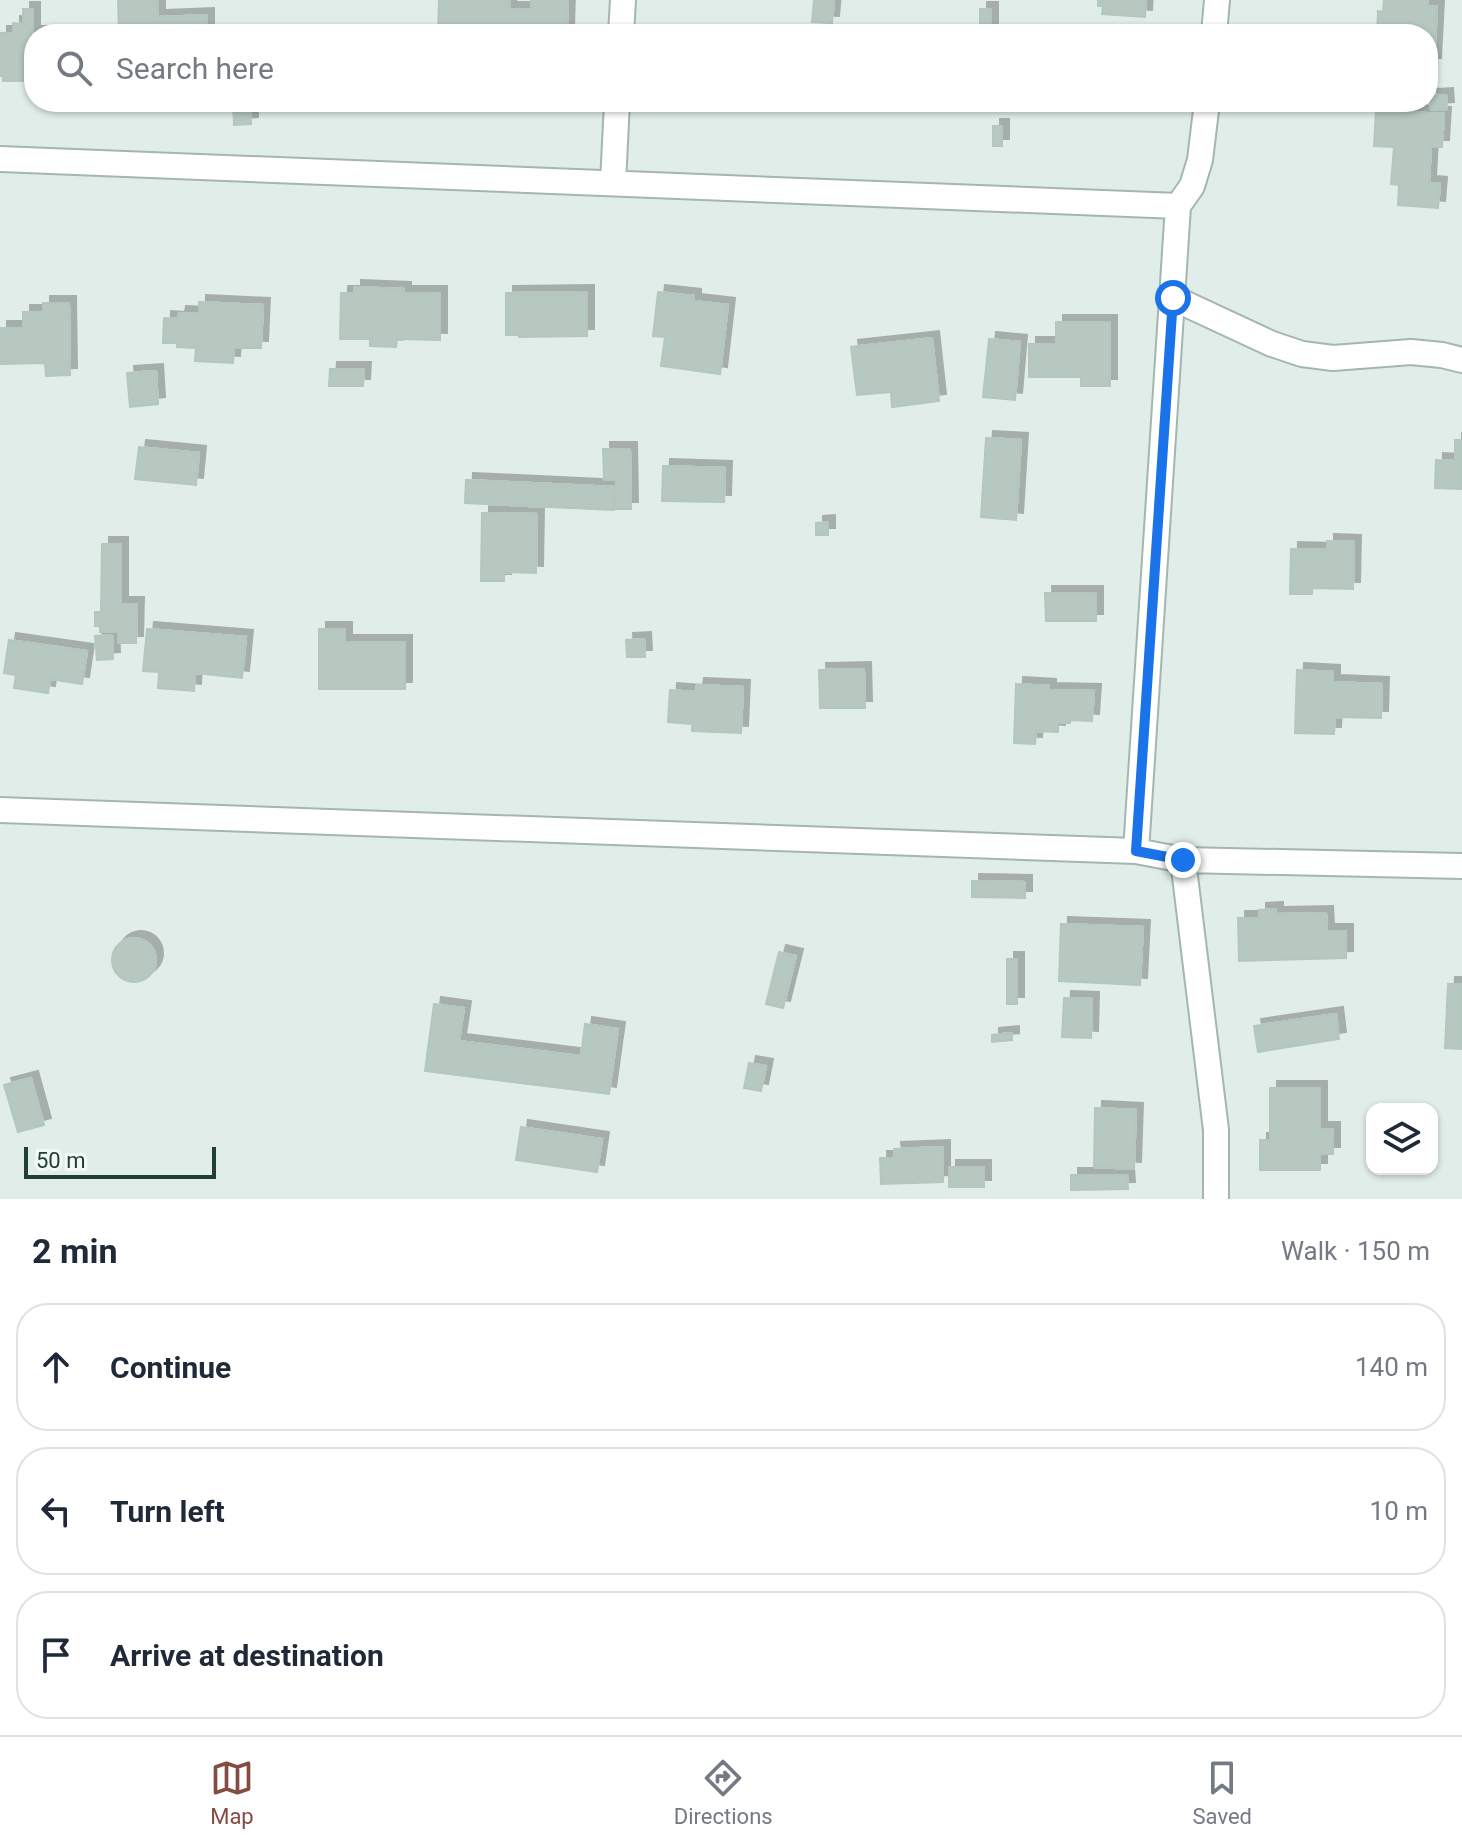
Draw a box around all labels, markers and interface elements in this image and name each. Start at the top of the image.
search box [24,24,1438,112]
icon: search [52,46,96,90]
text: Search here [116,51,274,86]
route start [1155,280,1191,316]
route end [1165,842,1201,878]
map controls [1366,1103,1438,1175]
button: layers [1366,1103,1438,1175]
scale bar [24,1143,216,1179]
text: 50 m [36,1148,85,1173]
text: 2 min [32,1231,117,1271]
text: Walk · 150 m [1281,1236,1430,1266]
icon: ahead [34,1345,78,1389]
text: Continue [110,1350,231,1385]
text: 140 m [1355,1352,1428,1382]
icon: left [34,1489,78,1533]
text: Turn left [110,1494,225,1529]
text: 10 m [1370,1496,1428,1526]
icon: arrive [34,1633,78,1677]
text: Arrive at destination [110,1638,384,1673]
tab: Map [210,1756,254,1829]
tab: Directions [674,1756,773,1829]
tab: Saved [1193,1756,1252,1829]

